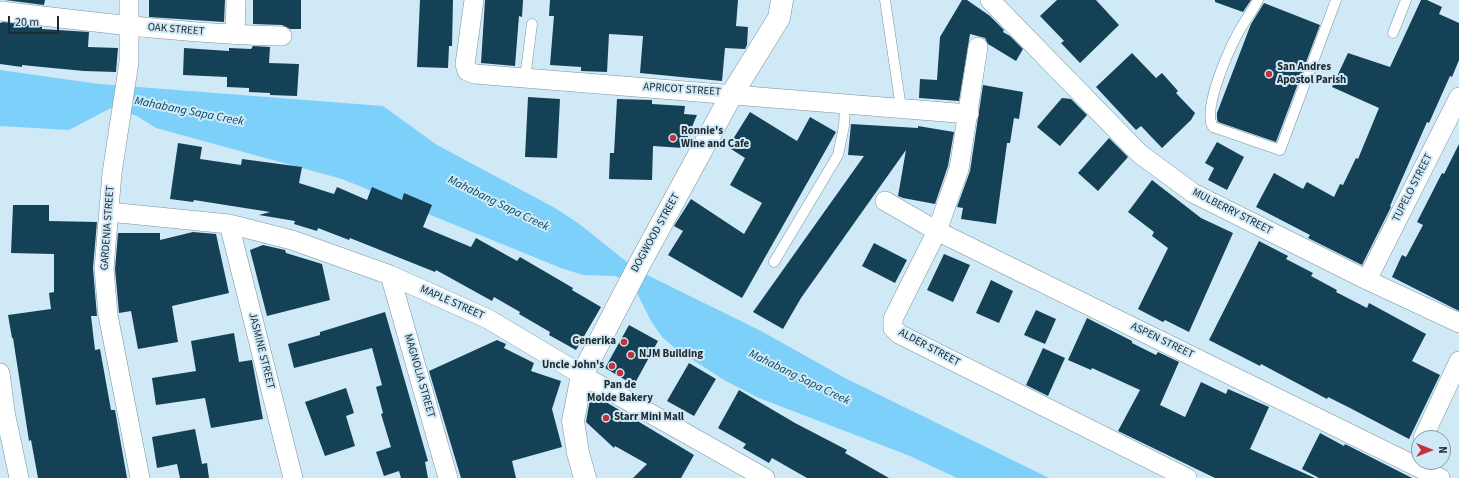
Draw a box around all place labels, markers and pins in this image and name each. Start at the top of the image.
place label: San Andres Apostol Parish [1277,61,1346,87]
marker: San Andres Apostol Parish [1264,69,1274,79]
place label: Ronnie's Wine and Cafe [681,125,749,151]
marker: Ronnie's Wine and Cafe [668,133,678,143]
place label: Generika [572,335,616,349]
marker: Generika [619,337,629,347]
place label: NJM Building [639,348,703,362]
marker: NJM Building [626,350,636,360]
place label: Uncle John's [542,359,604,373]
marker: Uncle John's [607,361,617,371]
marker: Pan de Molde Bakery [615,368,625,378]
place label: Pan de Molde Bakery [587,379,653,405]
place label: Starr Mini Mall [614,411,684,425]
marker: Starr Mini Mall [601,413,611,423]

